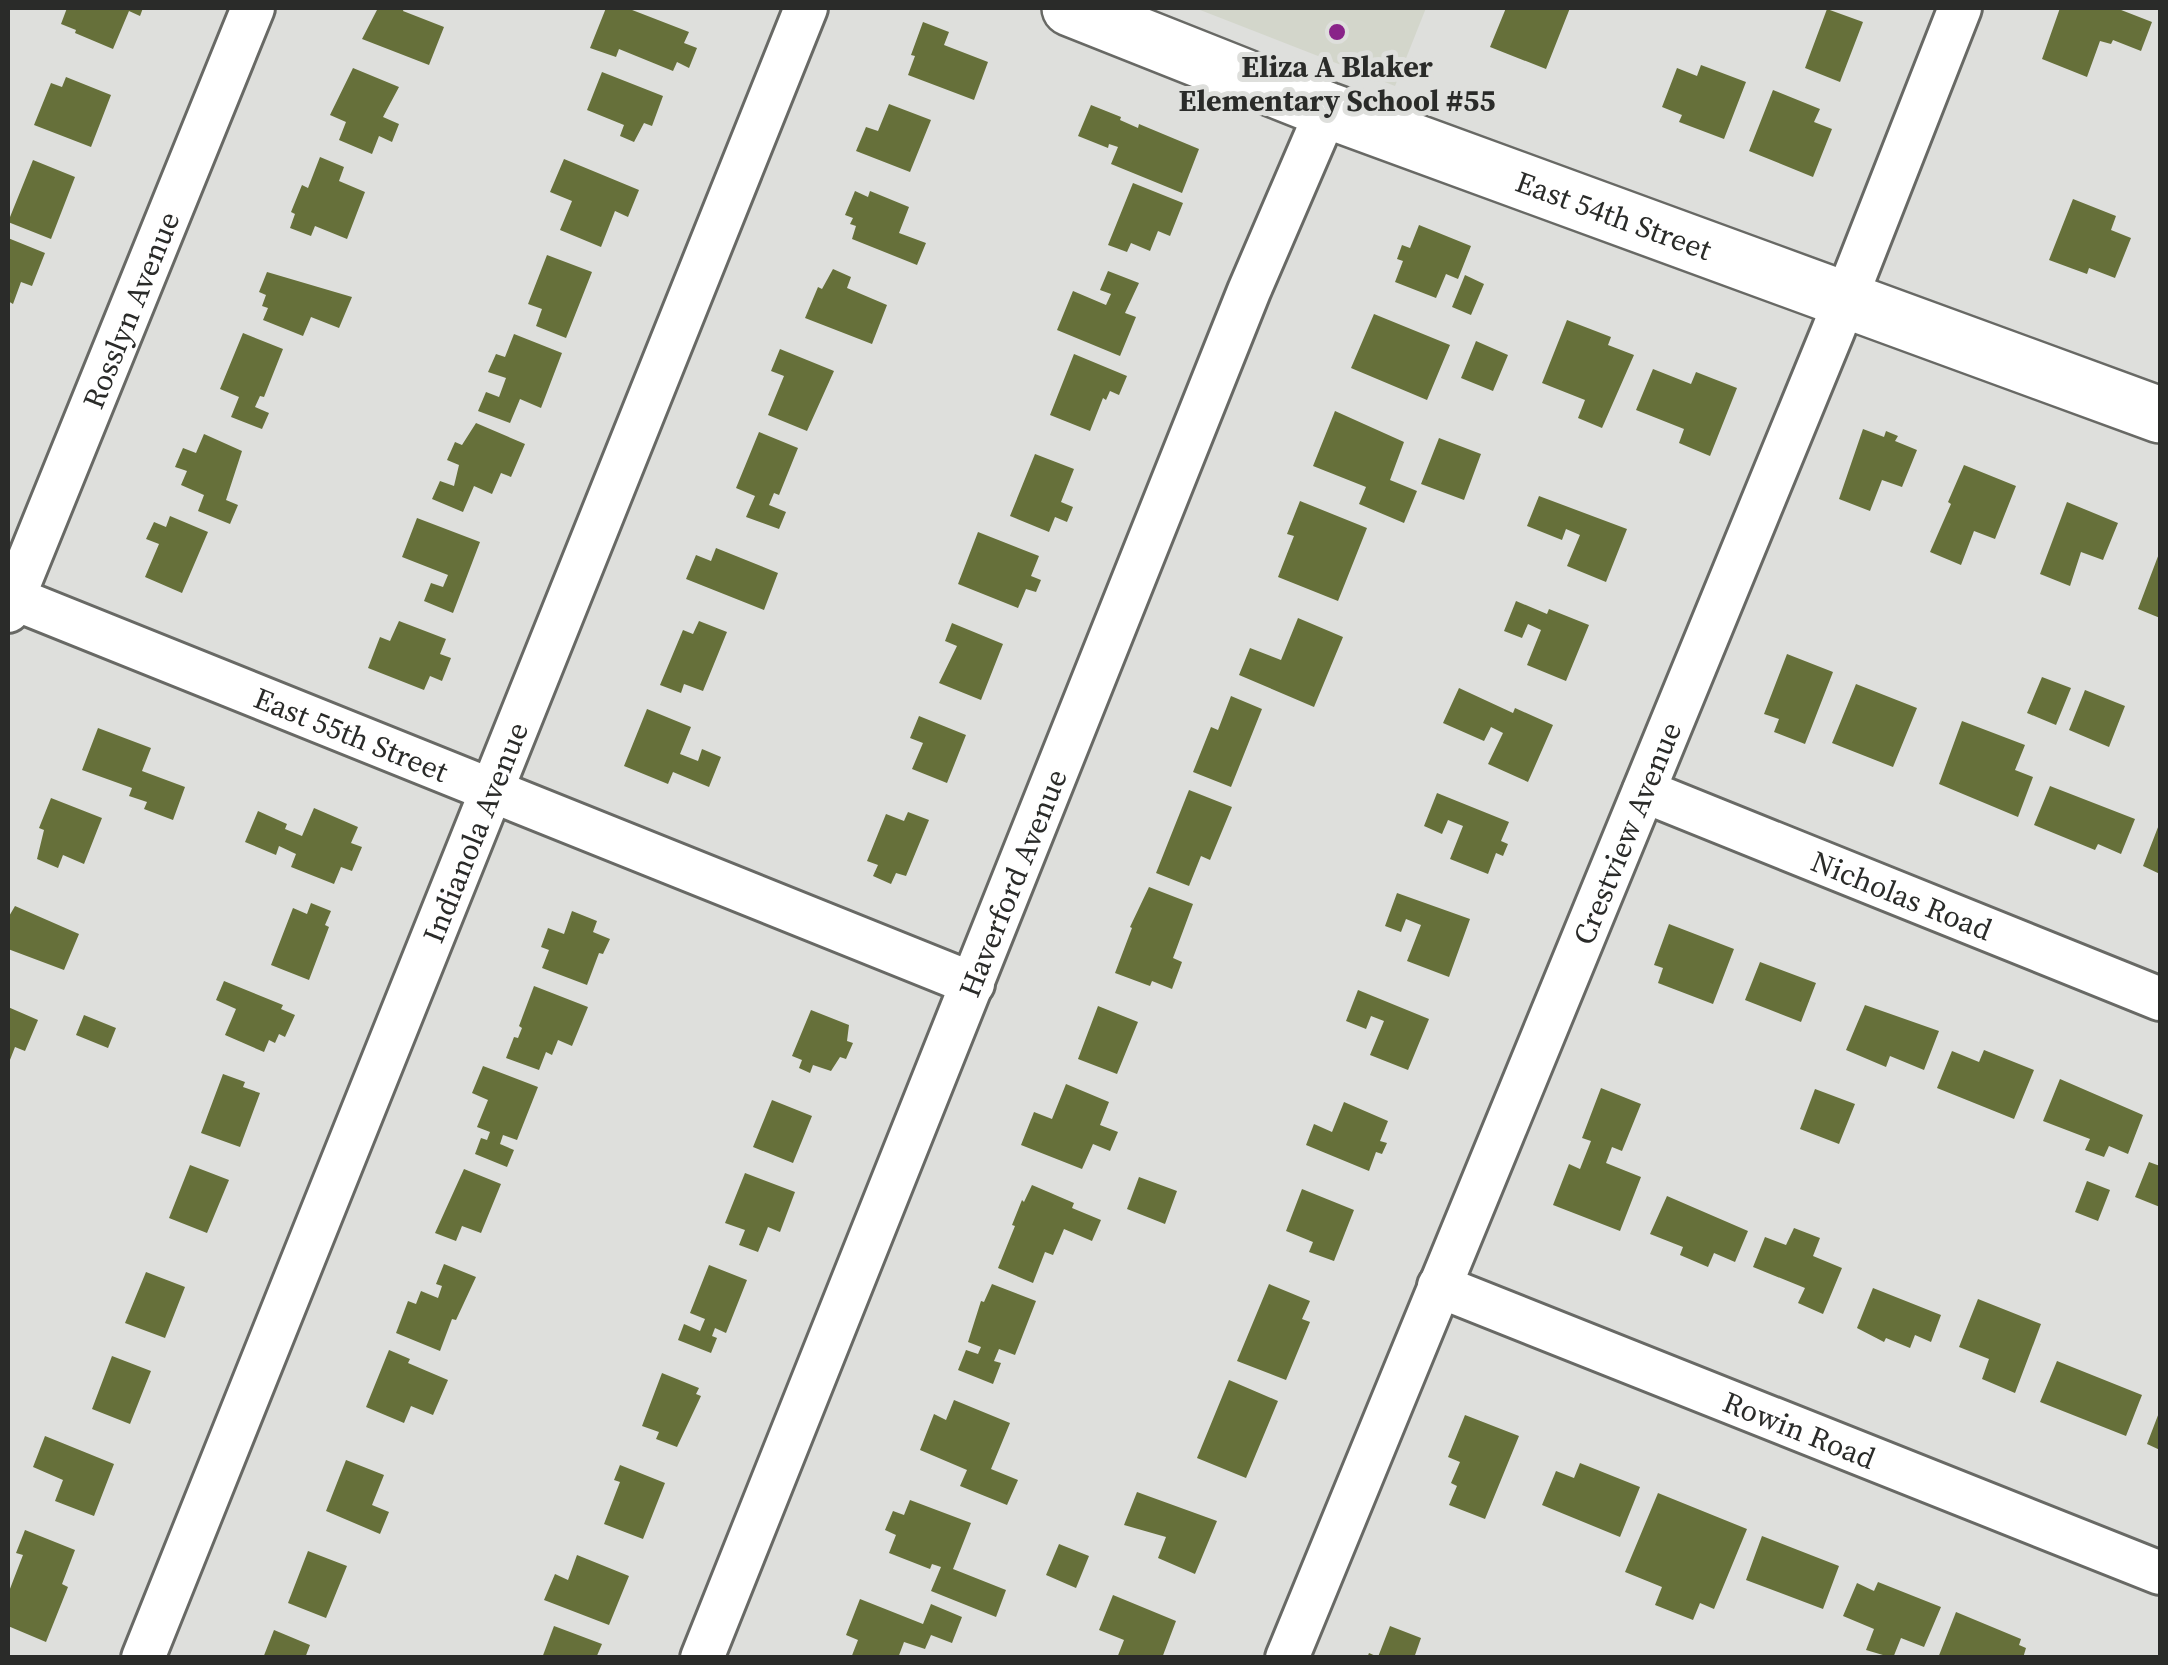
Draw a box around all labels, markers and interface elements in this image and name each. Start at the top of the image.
marker: Eliza A Blaker Elementary School #55 [1326,21,1348,43]
place label: Eliza A Blaker Elementary School #55 [1179,46,1495,121]
street label: East 54th Street [1510,160,1718,270]
street label: Rosslyn Avenue [72,205,189,415]
street label: East 55th Street [248,677,455,791]
street label: Indianola Avenue [412,716,538,948]
street label: Crestview Avenue [1562,716,1691,951]
street label: Haverford Avenue [948,763,1076,1003]
street label: Nicholas Road [1805,840,1998,950]
street label: Rowin Road [1717,1381,1882,1478]

